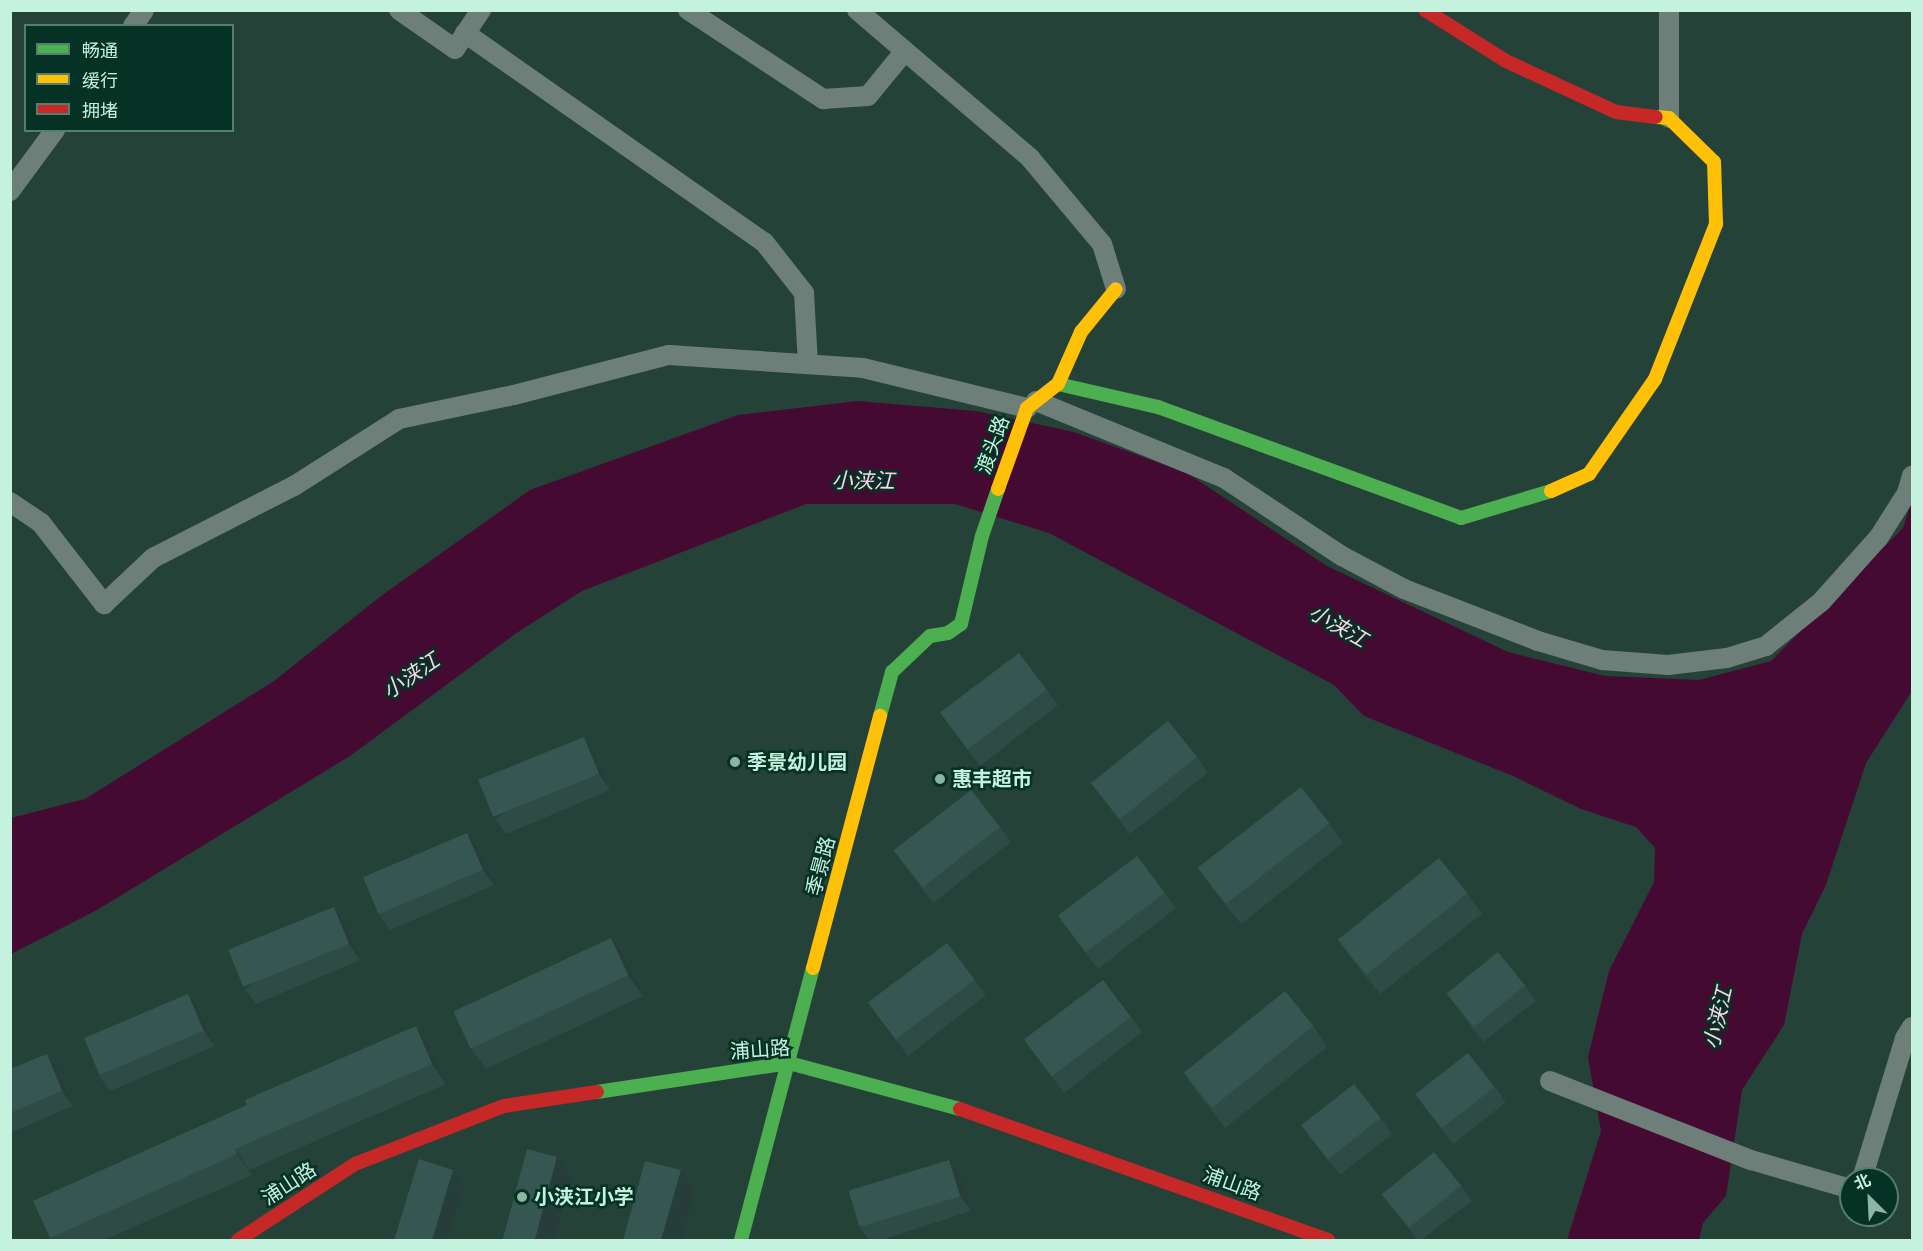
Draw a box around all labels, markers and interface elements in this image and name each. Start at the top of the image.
legend [24,24,234,132]
text: 畅通 [82,40,118,61]
text: 缓行 [82,70,118,91]
text: 拥堵 [82,100,118,121]
street label: 渡头路 [971,413,1015,477]
water label: 小浃江 [831,468,895,494]
water label: 小浃江 [1304,599,1372,653]
water label: 小浃江 [378,648,444,704]
place label: 季景幼儿园 [747,750,847,774]
marker: 季景幼儿园 [728,755,742,769]
place label: 惠丰超市 [952,767,1032,791]
marker: 惠丰超市 [933,772,947,786]
street label: 季景路 [802,834,840,898]
water label: 小浃江 [1699,984,1737,1052]
street label: 浦山路 [729,1036,791,1064]
street label: 浦山路 [257,1158,321,1210]
street label: 浦山路 [1200,1162,1264,1206]
north arrow [1839,1167,1899,1227]
text: 北 [1851,1170,1873,1194]
place label: 小浃江小学 [534,1185,634,1209]
marker: 小浃江小学 [515,1190,529,1204]

